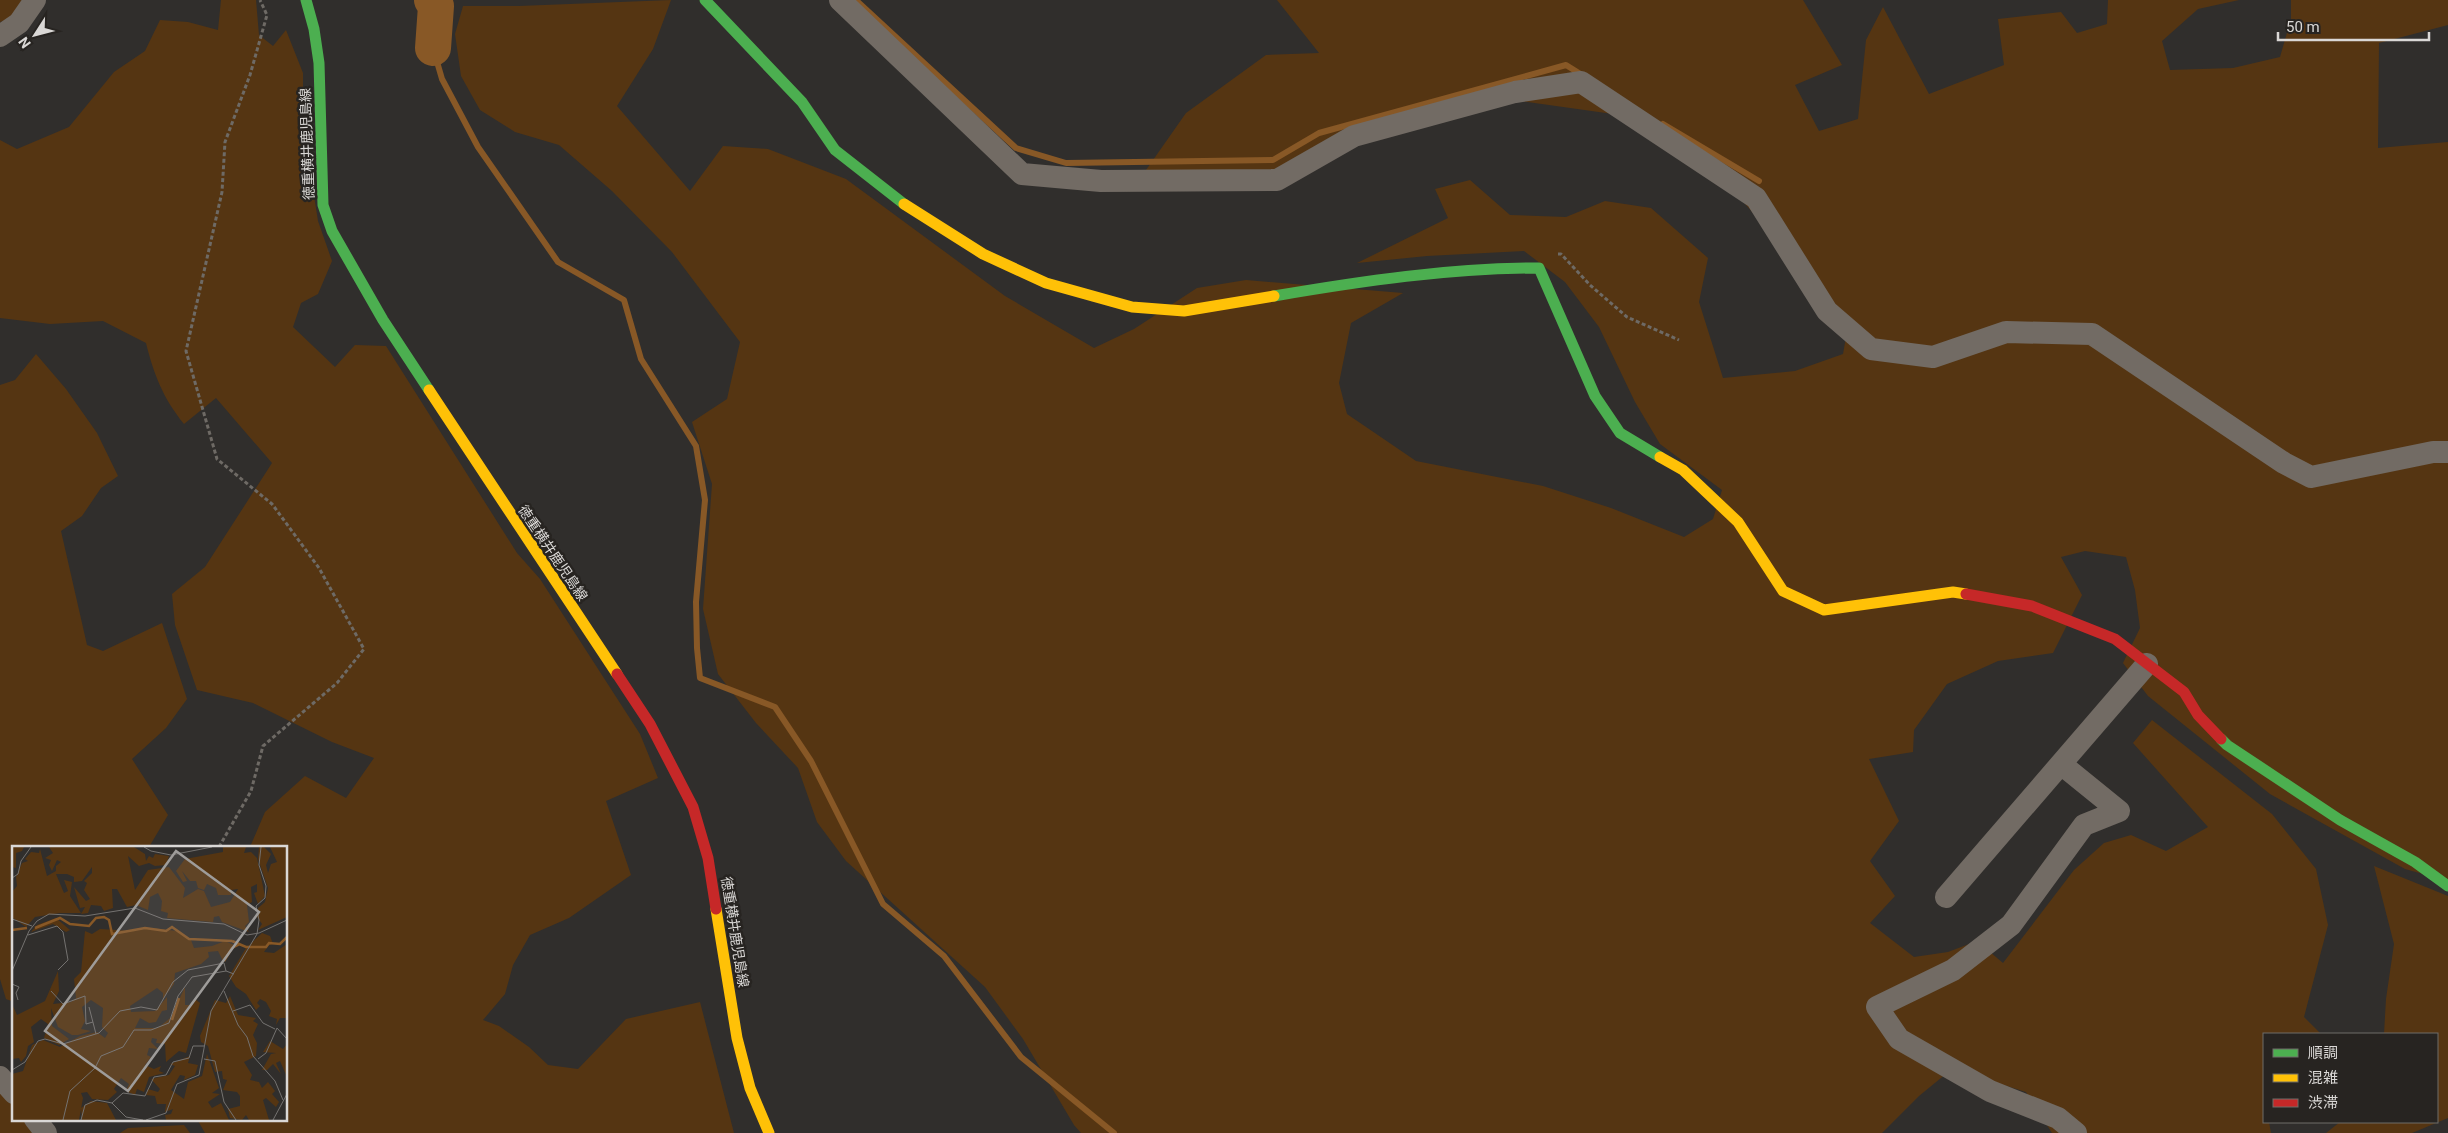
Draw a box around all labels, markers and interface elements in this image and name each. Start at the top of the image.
north arrow [10,10,60,60]
scale bar [2278,10,2429,42]
text: 50 m [2286,18,2320,36]
text: N [15,34,34,51]
street label: 徳重横井鹿児島線 [297,88,317,200]
street label: 徳重横井鹿児島線 [515,502,591,604]
inset map [12,846,288,1120]
street label: 徳重横井鹿児島線 [718,875,752,989]
legend [2263,1033,2438,1123]
text: 順調 [2308,1044,2338,1062]
text: 混雑 [2308,1069,2338,1087]
text: 渋滞 [2308,1094,2338,1112]

